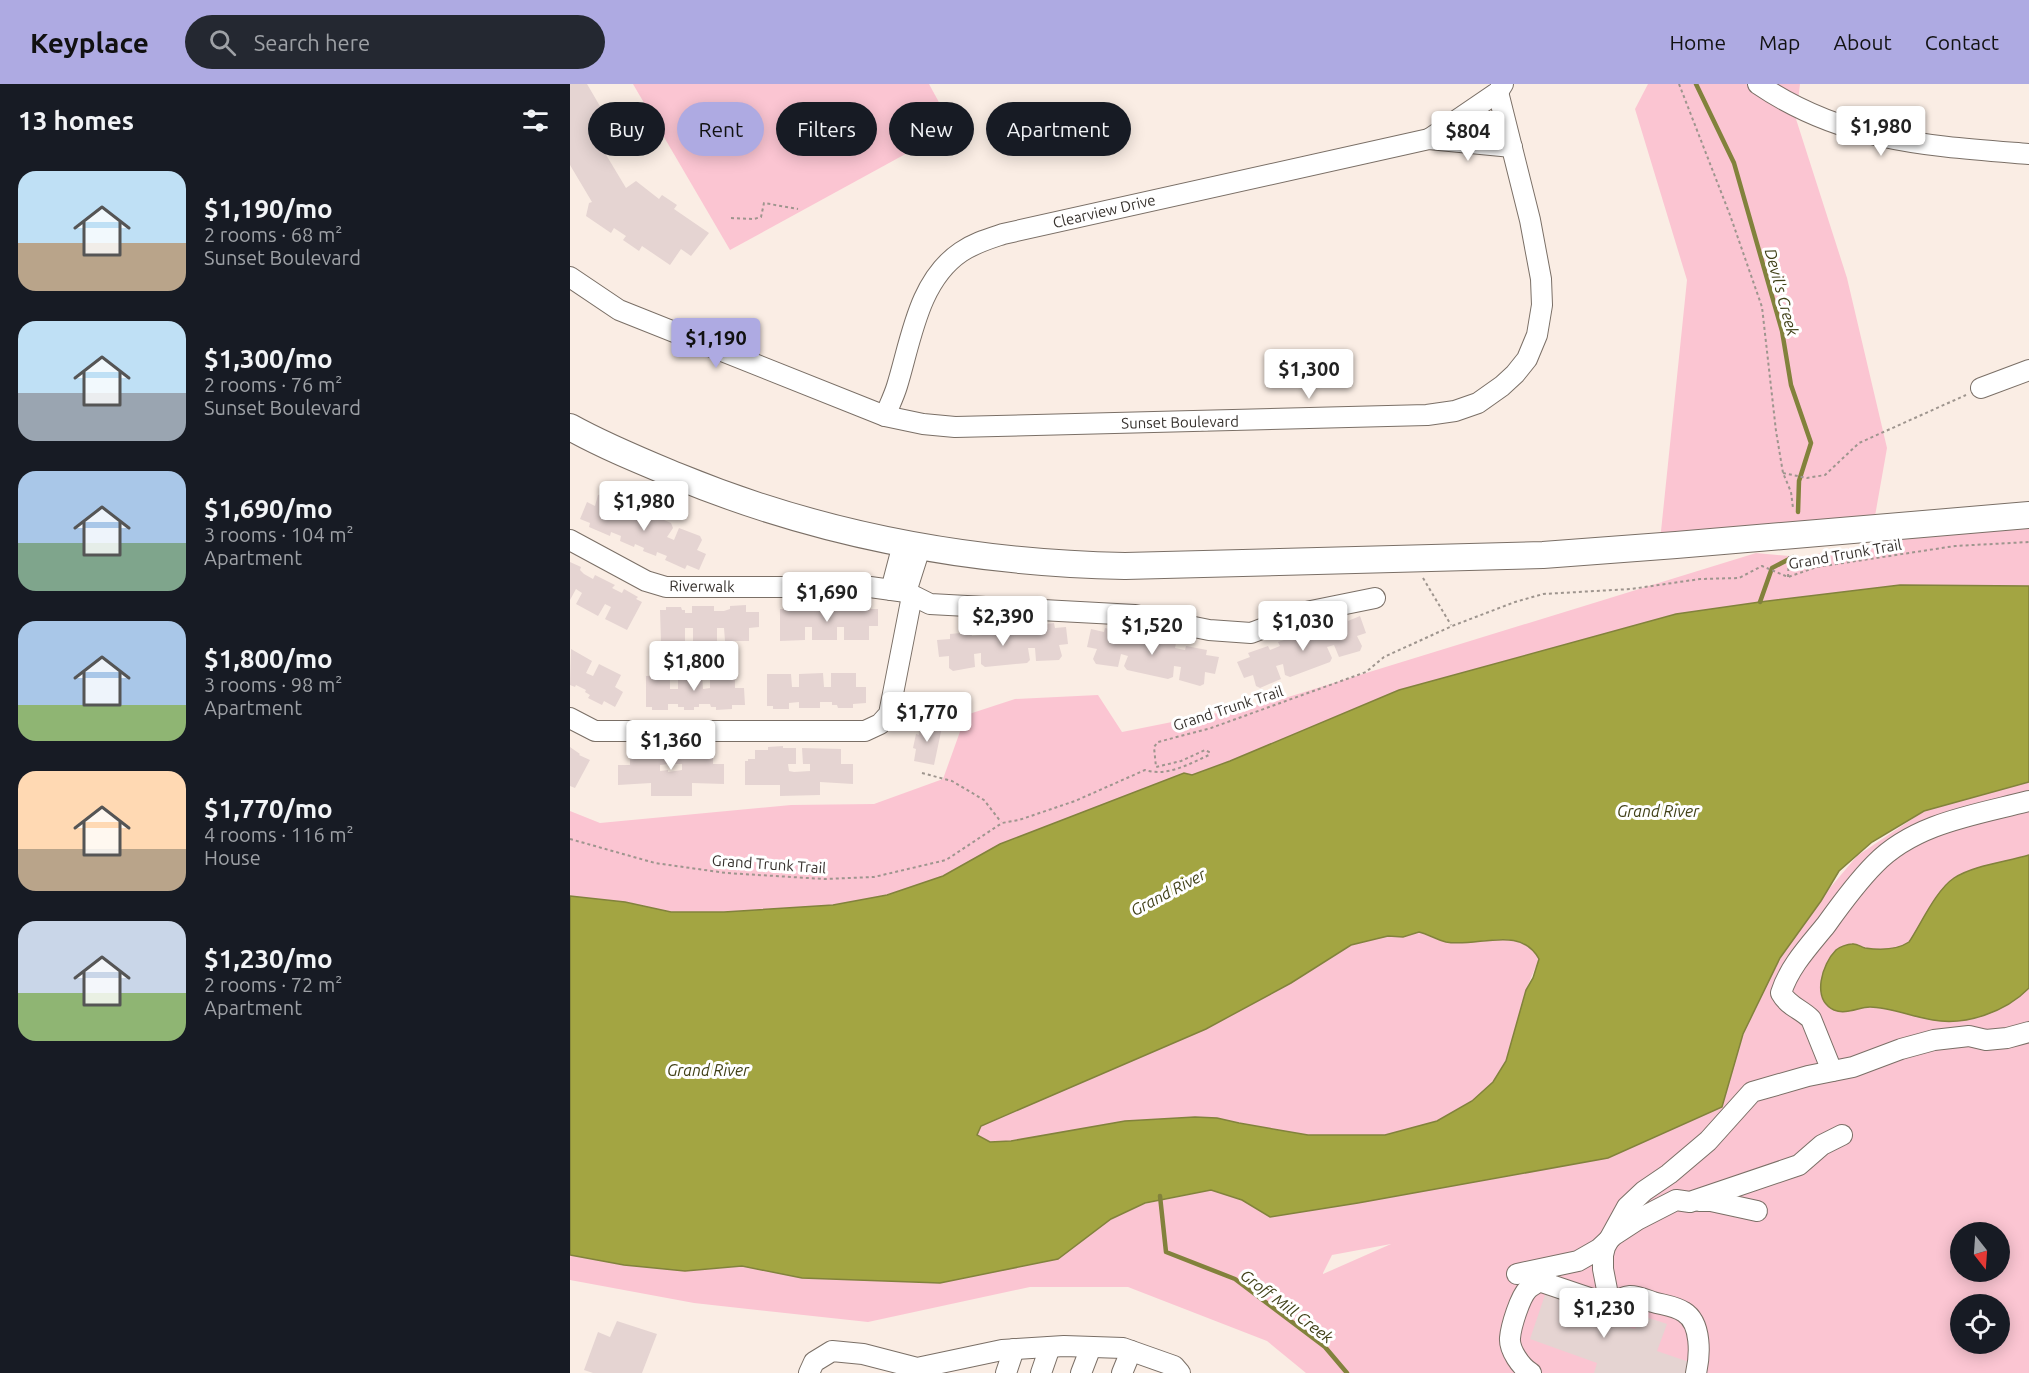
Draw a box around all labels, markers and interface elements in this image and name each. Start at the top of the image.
search box [185,15,605,69]
icon: search [206,26,239,59]
text: Keyplace [30,27,149,58]
text: Search here [254,30,370,55]
text: Home [1669,30,1726,54]
text: Map [1759,30,1800,54]
text: About [1833,30,1892,54]
text: Contact [1925,30,1999,54]
chip: Buy [588,102,665,156]
chip: Rent [677,102,764,156]
chip: Filters [776,102,877,156]
chip: New [889,102,974,156]
chip: Apartment [986,102,1131,156]
icon: filters [519,104,552,137]
text: 13 homes [18,106,134,135]
pin: $1,980 [1832,106,1930,157]
pin: $804 [1432,111,1504,162]
text: $1,980 [1850,114,1912,137]
text: $804 [1445,119,1491,142]
street label: Clearview Drive [1051,191,1157,231]
text: $1,190/mo [204,194,333,223]
icon: home [66,195,138,267]
text: 2 rooms · 68 m² [204,223,342,246]
text: Sunset Boulevard [204,246,361,269]
water label: Devil's Creek [1762,246,1803,338]
pin: $1,190 [667,318,765,369]
text: $1,190 [685,326,747,349]
text: $1,300/mo [204,344,333,373]
icon: home [66,345,138,417]
pin: $1,300 [1260,349,1358,400]
text: $1,300 [1278,357,1340,380]
text: 2 rooms · 76 m² [204,373,342,396]
text: Sunset Boulevard [204,396,361,419]
street label: Sunset Boulevard [1121,412,1239,432]
pin: $1,980 [595,481,693,532]
text: $1,980 [613,489,675,512]
text: $1,690/mo [204,494,333,523]
icon: home [66,495,138,567]
text: 3 rooms · 104 m² [204,523,354,546]
street label: Grand Trunk Trail [1787,536,1903,572]
text: Apartment [204,546,302,569]
pin: $1,690 [778,572,876,623]
street label: Riverwalk [669,577,735,595]
text: $1,690 [796,580,858,603]
pin: $2,390 [954,596,1052,647]
pin: $1,030 [1254,601,1352,652]
text: $2,390 [972,604,1034,627]
pin: $1,520 [1103,605,1201,656]
text: $1,030 [1272,609,1334,632]
text: $1,520 [1121,613,1183,636]
pin: $1,800 [645,641,743,692]
text: $1,800/mo [204,644,333,673]
icon: home [66,645,138,717]
text: $1,800 [663,649,725,672]
text: 3 rooms · 98 m² [204,673,342,696]
street label: Grand Trunk Trail [1171,682,1285,734]
pin: $1,770 [878,692,976,743]
text: Apartment [204,696,302,719]
text: $1,770 [896,700,958,723]
pin: $1,360 [622,720,720,771]
text: $1,360 [640,728,702,751]
text: $1,770/mo [204,794,333,823]
icon: home [66,795,138,867]
water label: Grand River [1617,802,1700,820]
text: 4 rooms · 116 m² [204,823,354,846]
text: House [204,846,261,869]
street label: Grand Trunk Trail [711,852,827,876]
water label: Grand River [1127,864,1209,919]
text: $1,230/mo [204,944,333,973]
icon: home [66,945,138,1017]
text: 2 rooms · 72 m² [204,973,342,996]
text: Apartment [204,996,302,1019]
water label: Grand River [667,1061,750,1079]
north arrow [1950,1222,2010,1282]
map controls [1950,1222,2010,1354]
water label: Groff Mill Creek [1237,1265,1337,1348]
pin: $1,230 [1555,1288,1653,1339]
button: locate [1950,1294,2010,1354]
text: $1,230 [1573,1296,1635,1319]

